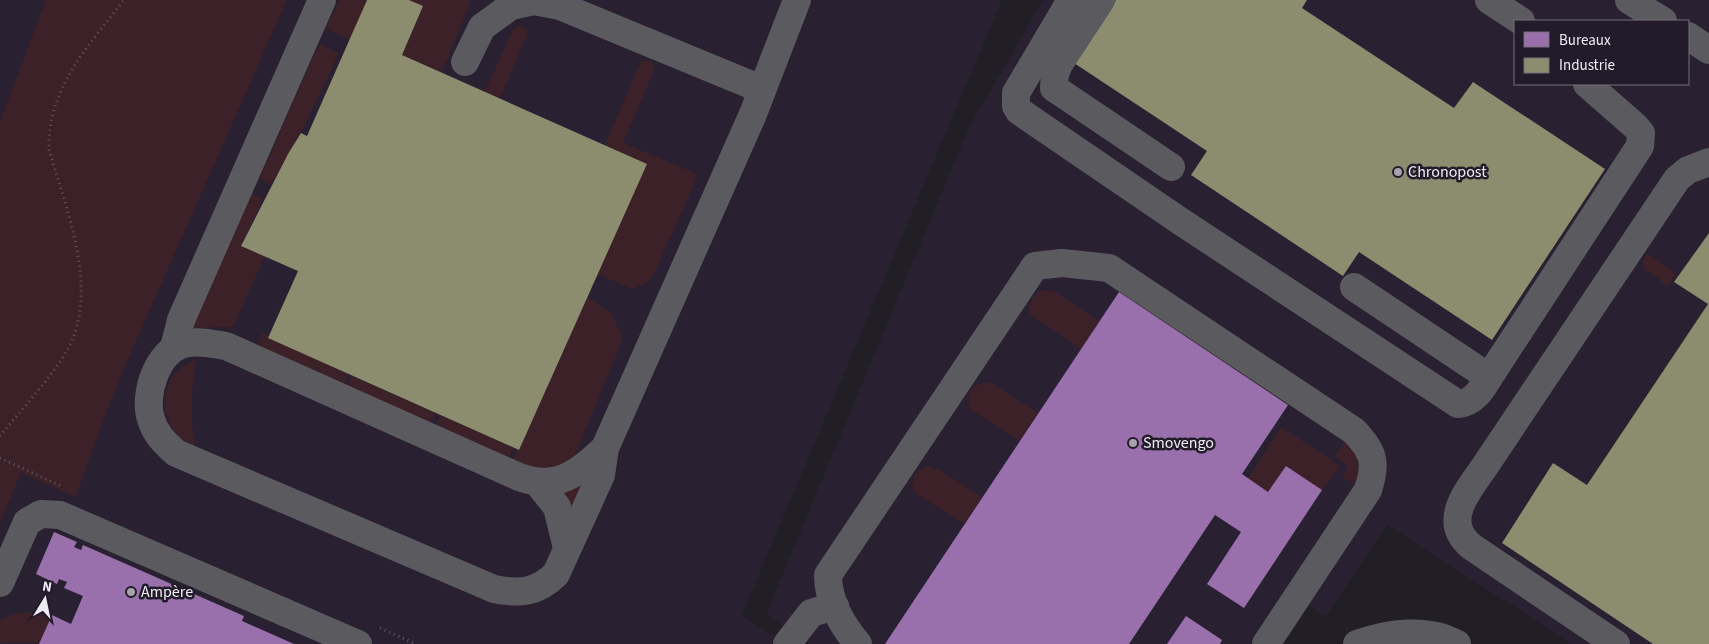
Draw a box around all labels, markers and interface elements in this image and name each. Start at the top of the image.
legend [1514,20,1689,85]
text: Bureaux [1559,30,1611,51]
text: Industrie [1559,55,1615,76]
place label: Chronopost [1408,161,1487,183]
marker: Chronopost [1392,166,1404,178]
place label: Smovengo [1143,432,1214,454]
marker: Smovengo [1127,437,1139,449]
north arrow [20,574,70,624]
text: N [41,577,53,598]
place label: Ampère [141,581,193,603]
marker: Ampère [125,586,137,598]

